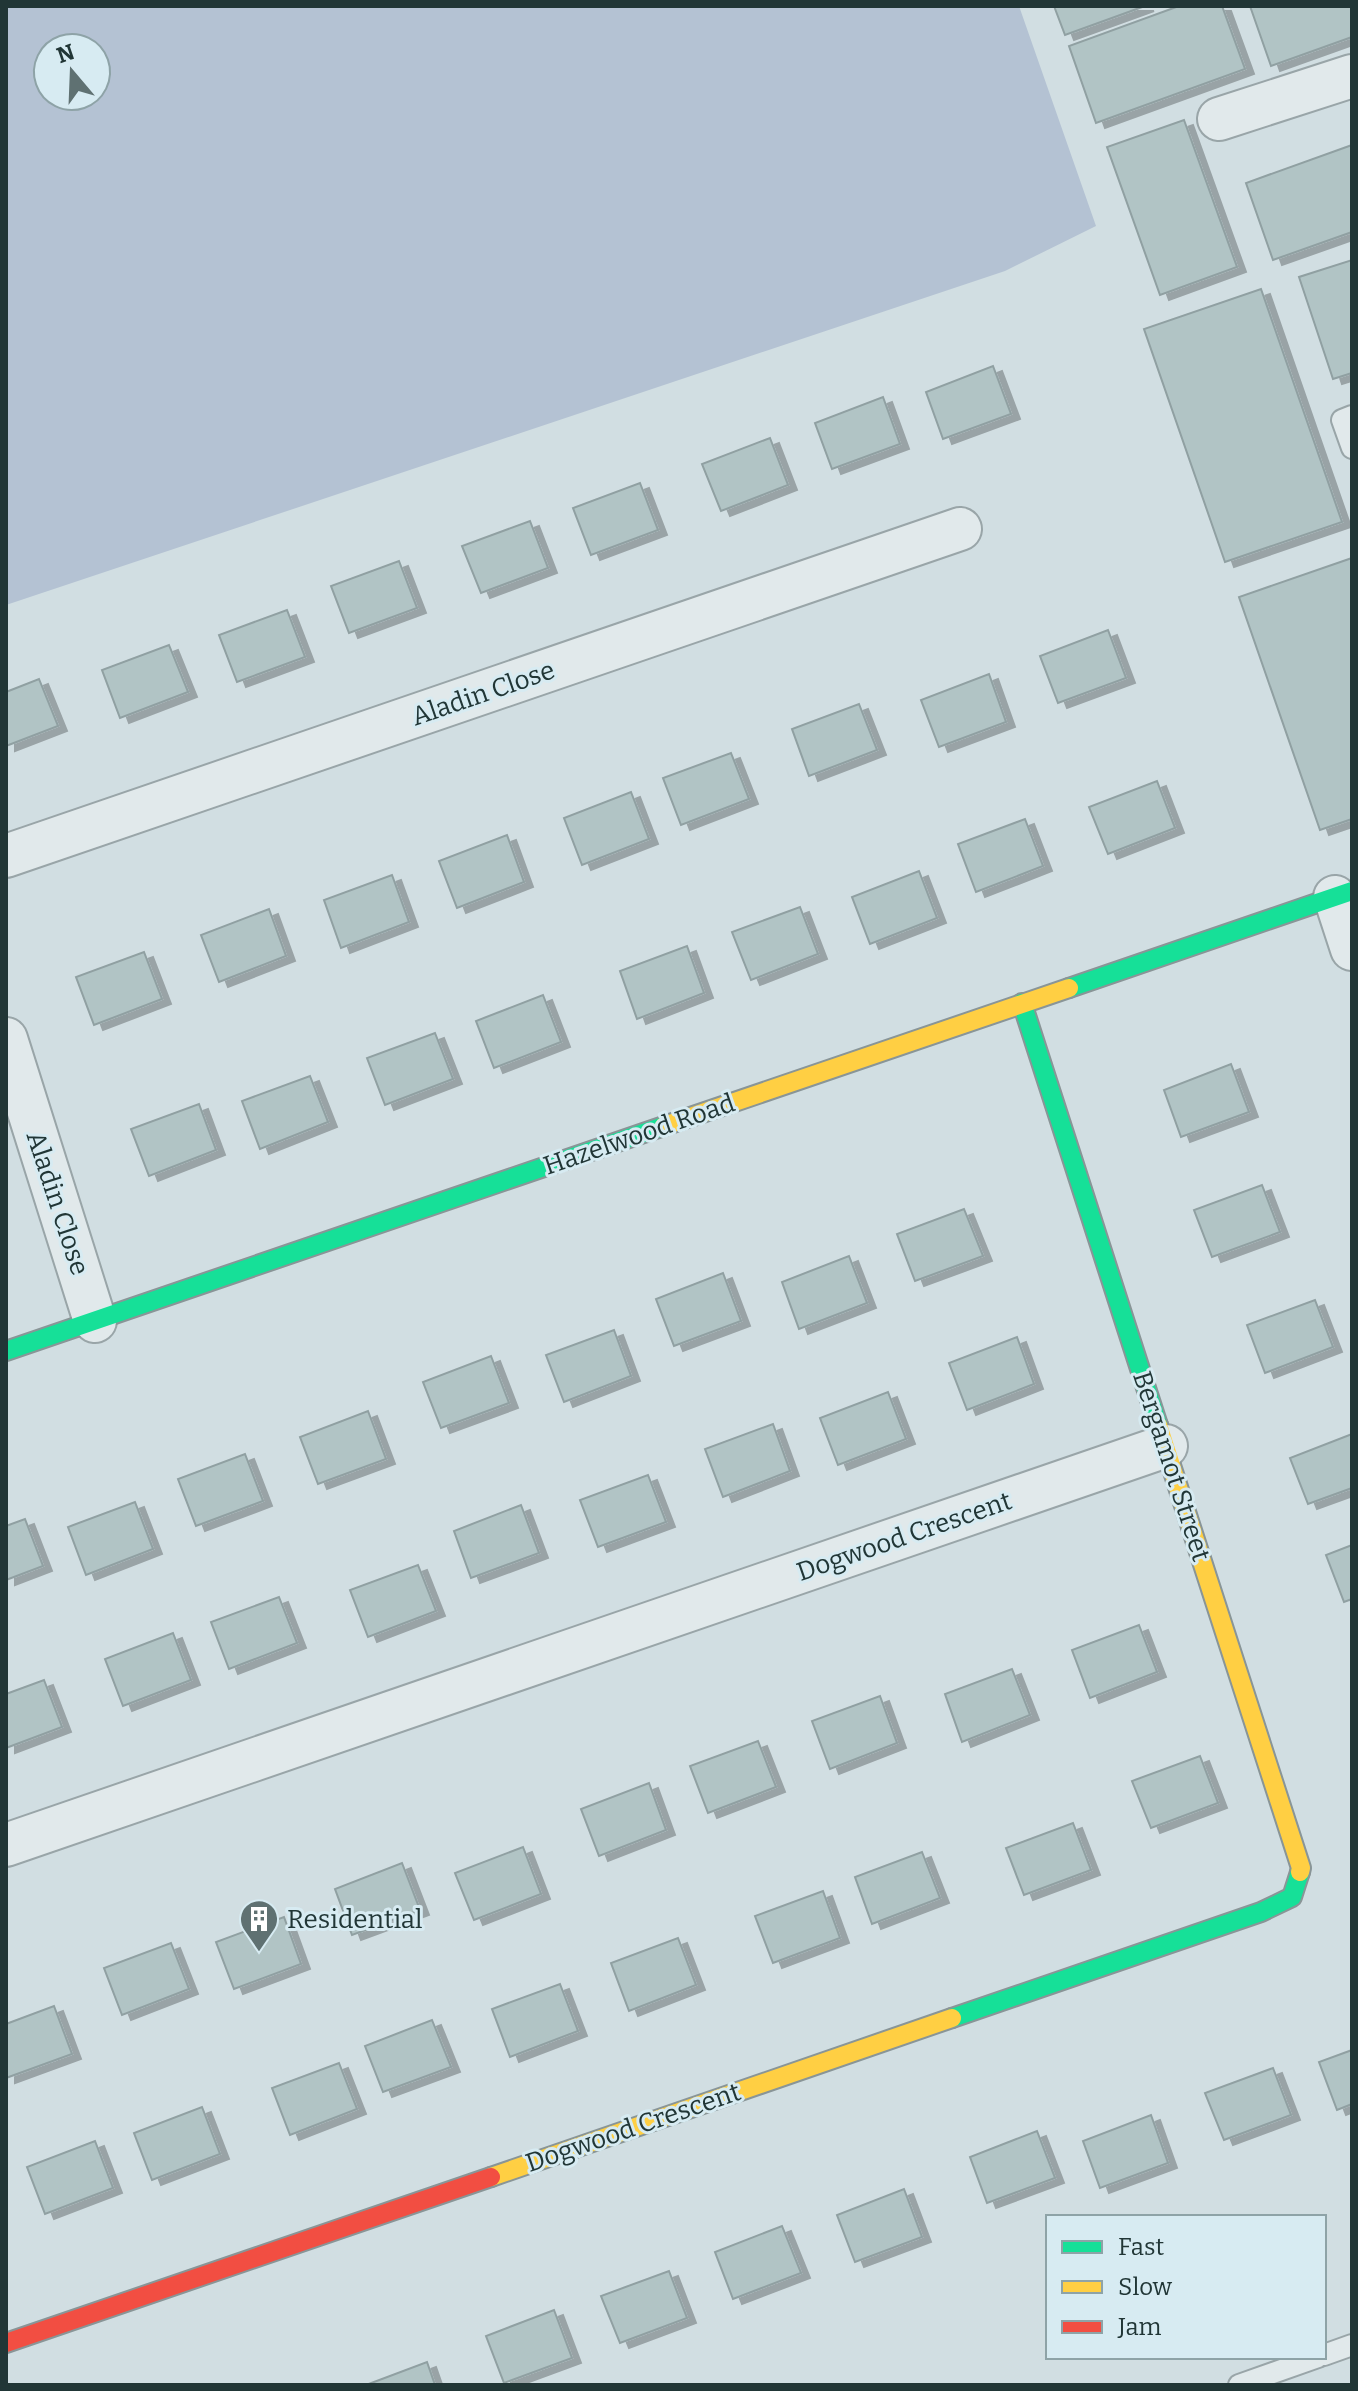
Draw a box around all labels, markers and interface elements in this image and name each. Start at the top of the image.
north arrow [32,32,112,112]
text: N [53,38,78,69]
street label: Aladin Close [407,654,559,732]
street label: Hazelwood Road [539,1087,739,1182]
street label: Aladin Close [20,1127,95,1279]
street label: Bergamot Street [1126,1367,1217,1566]
street label: Dogwood Crescent [793,1485,1016,1588]
building icon: Residential [238,1898,280,1953]
place label: Residential [287,1904,423,1935]
street label: Dogwood Crescent [522,2076,745,2179]
legend [1046,2215,1326,2359]
text: Fast [1118,2233,1164,2261]
text: Slow [1118,2273,1173,2301]
text: Jam [1117,2313,1162,2341]

